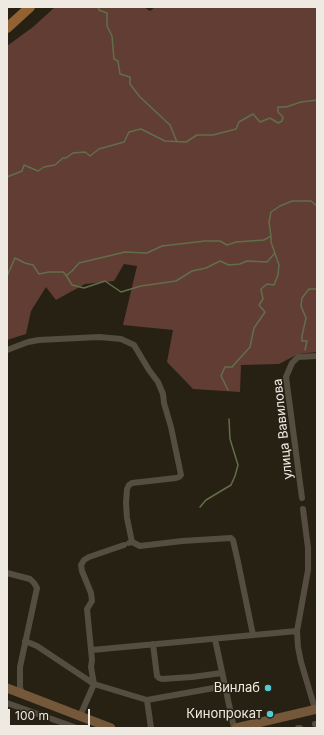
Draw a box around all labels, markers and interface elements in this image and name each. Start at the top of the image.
street label: улица Вавилова [270,378,296,480]
place label: Винлаб [214,680,260,696]
marker: Винлаб [263,683,273,693]
scale bar [10,701,92,727]
place label: Кинопрокат [186,706,262,722]
text: 100 m [15,708,49,723]
marker: Кинопрокат [265,709,275,719]

